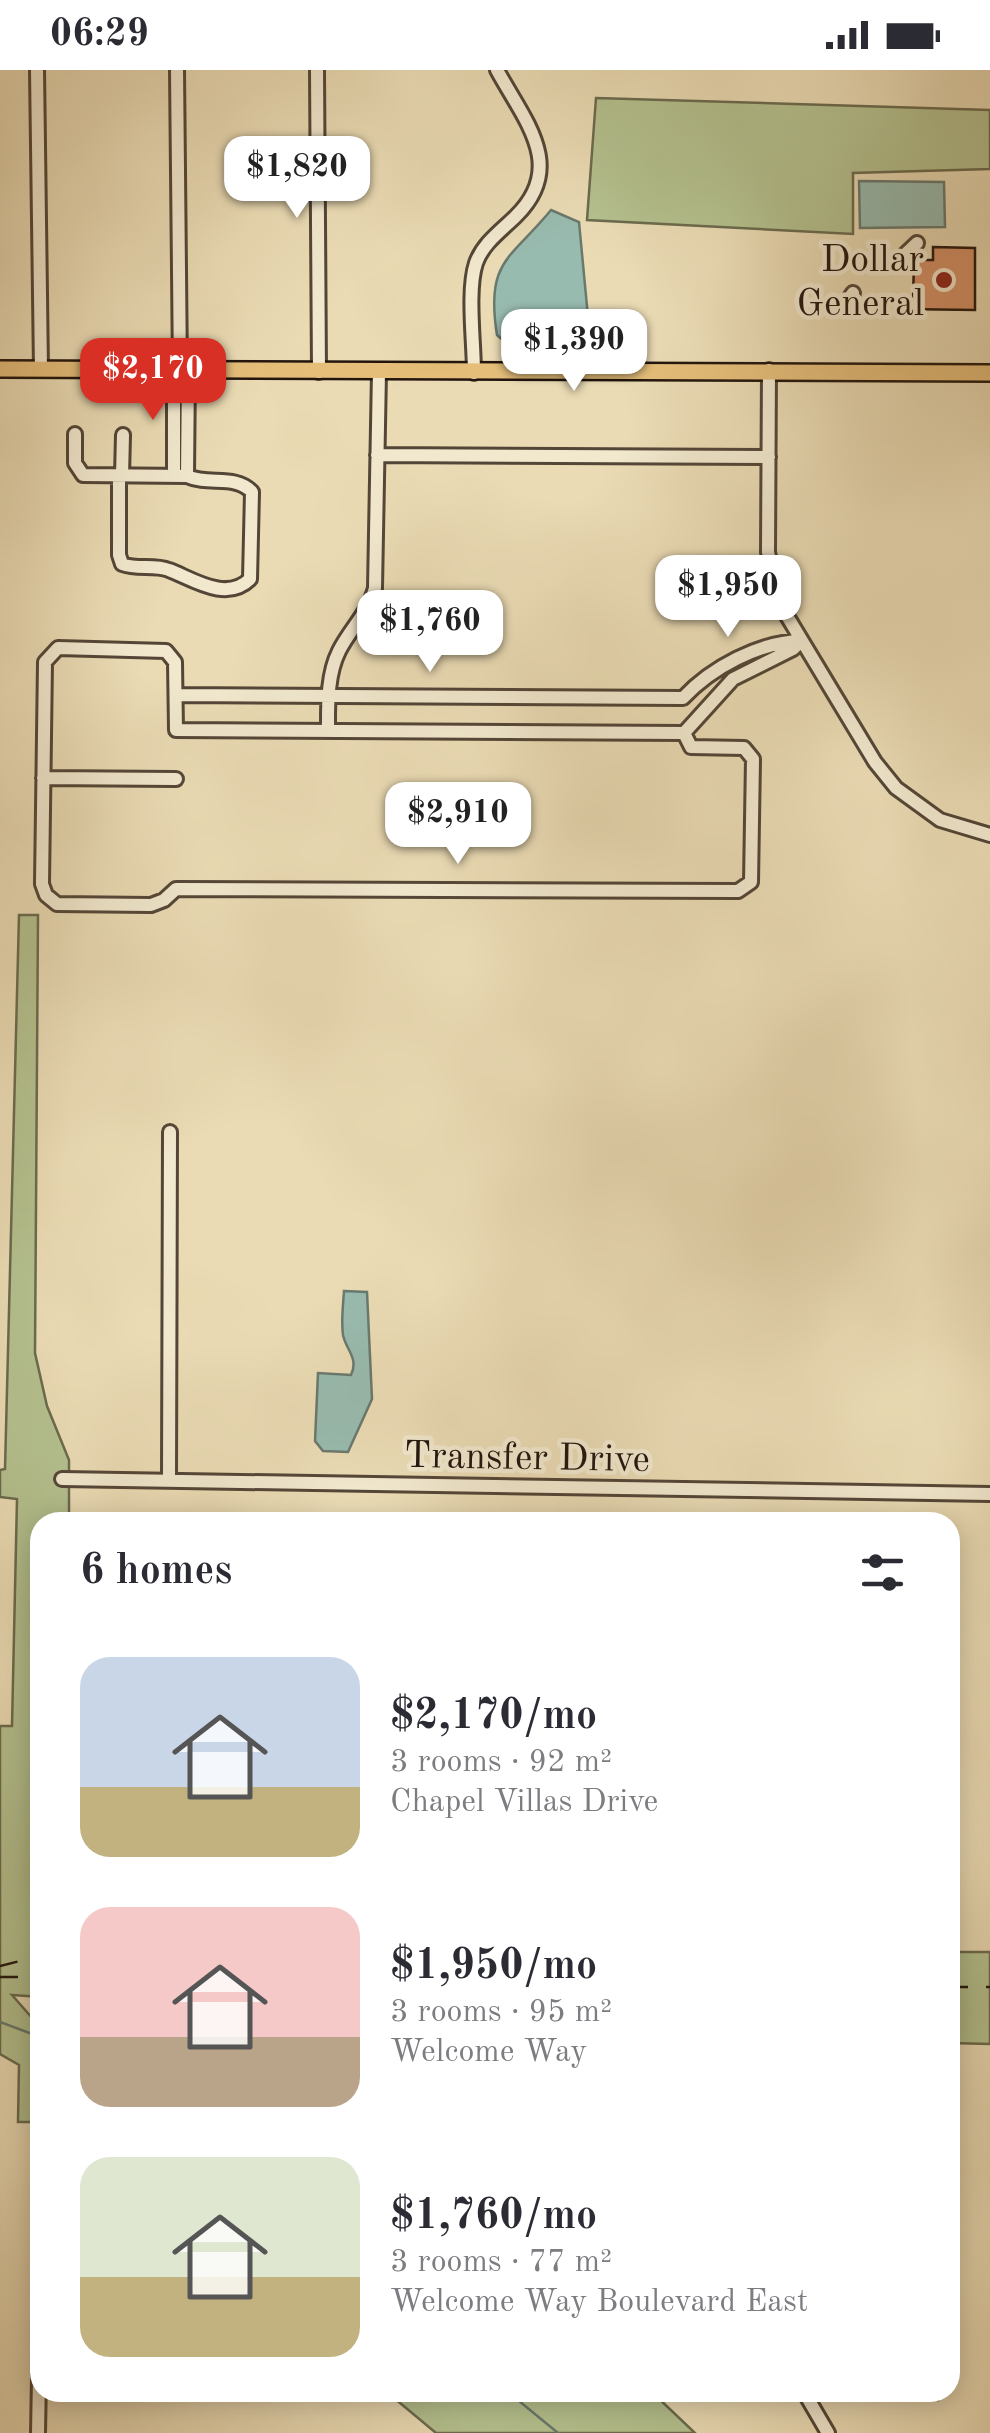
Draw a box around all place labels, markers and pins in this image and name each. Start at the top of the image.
pin: $1,820 [216,136,378,221]
place label: Dollar General [797,242,924,324]
marker: Dollar General [933,269,955,291]
pin: $1,390 [493,309,655,394]
pin: $2,170 [72,338,234,423]
pin: $1,950 [647,555,809,640]
pin: $1,760 [349,590,511,675]
pin: $2,910 [377,782,539,867]

